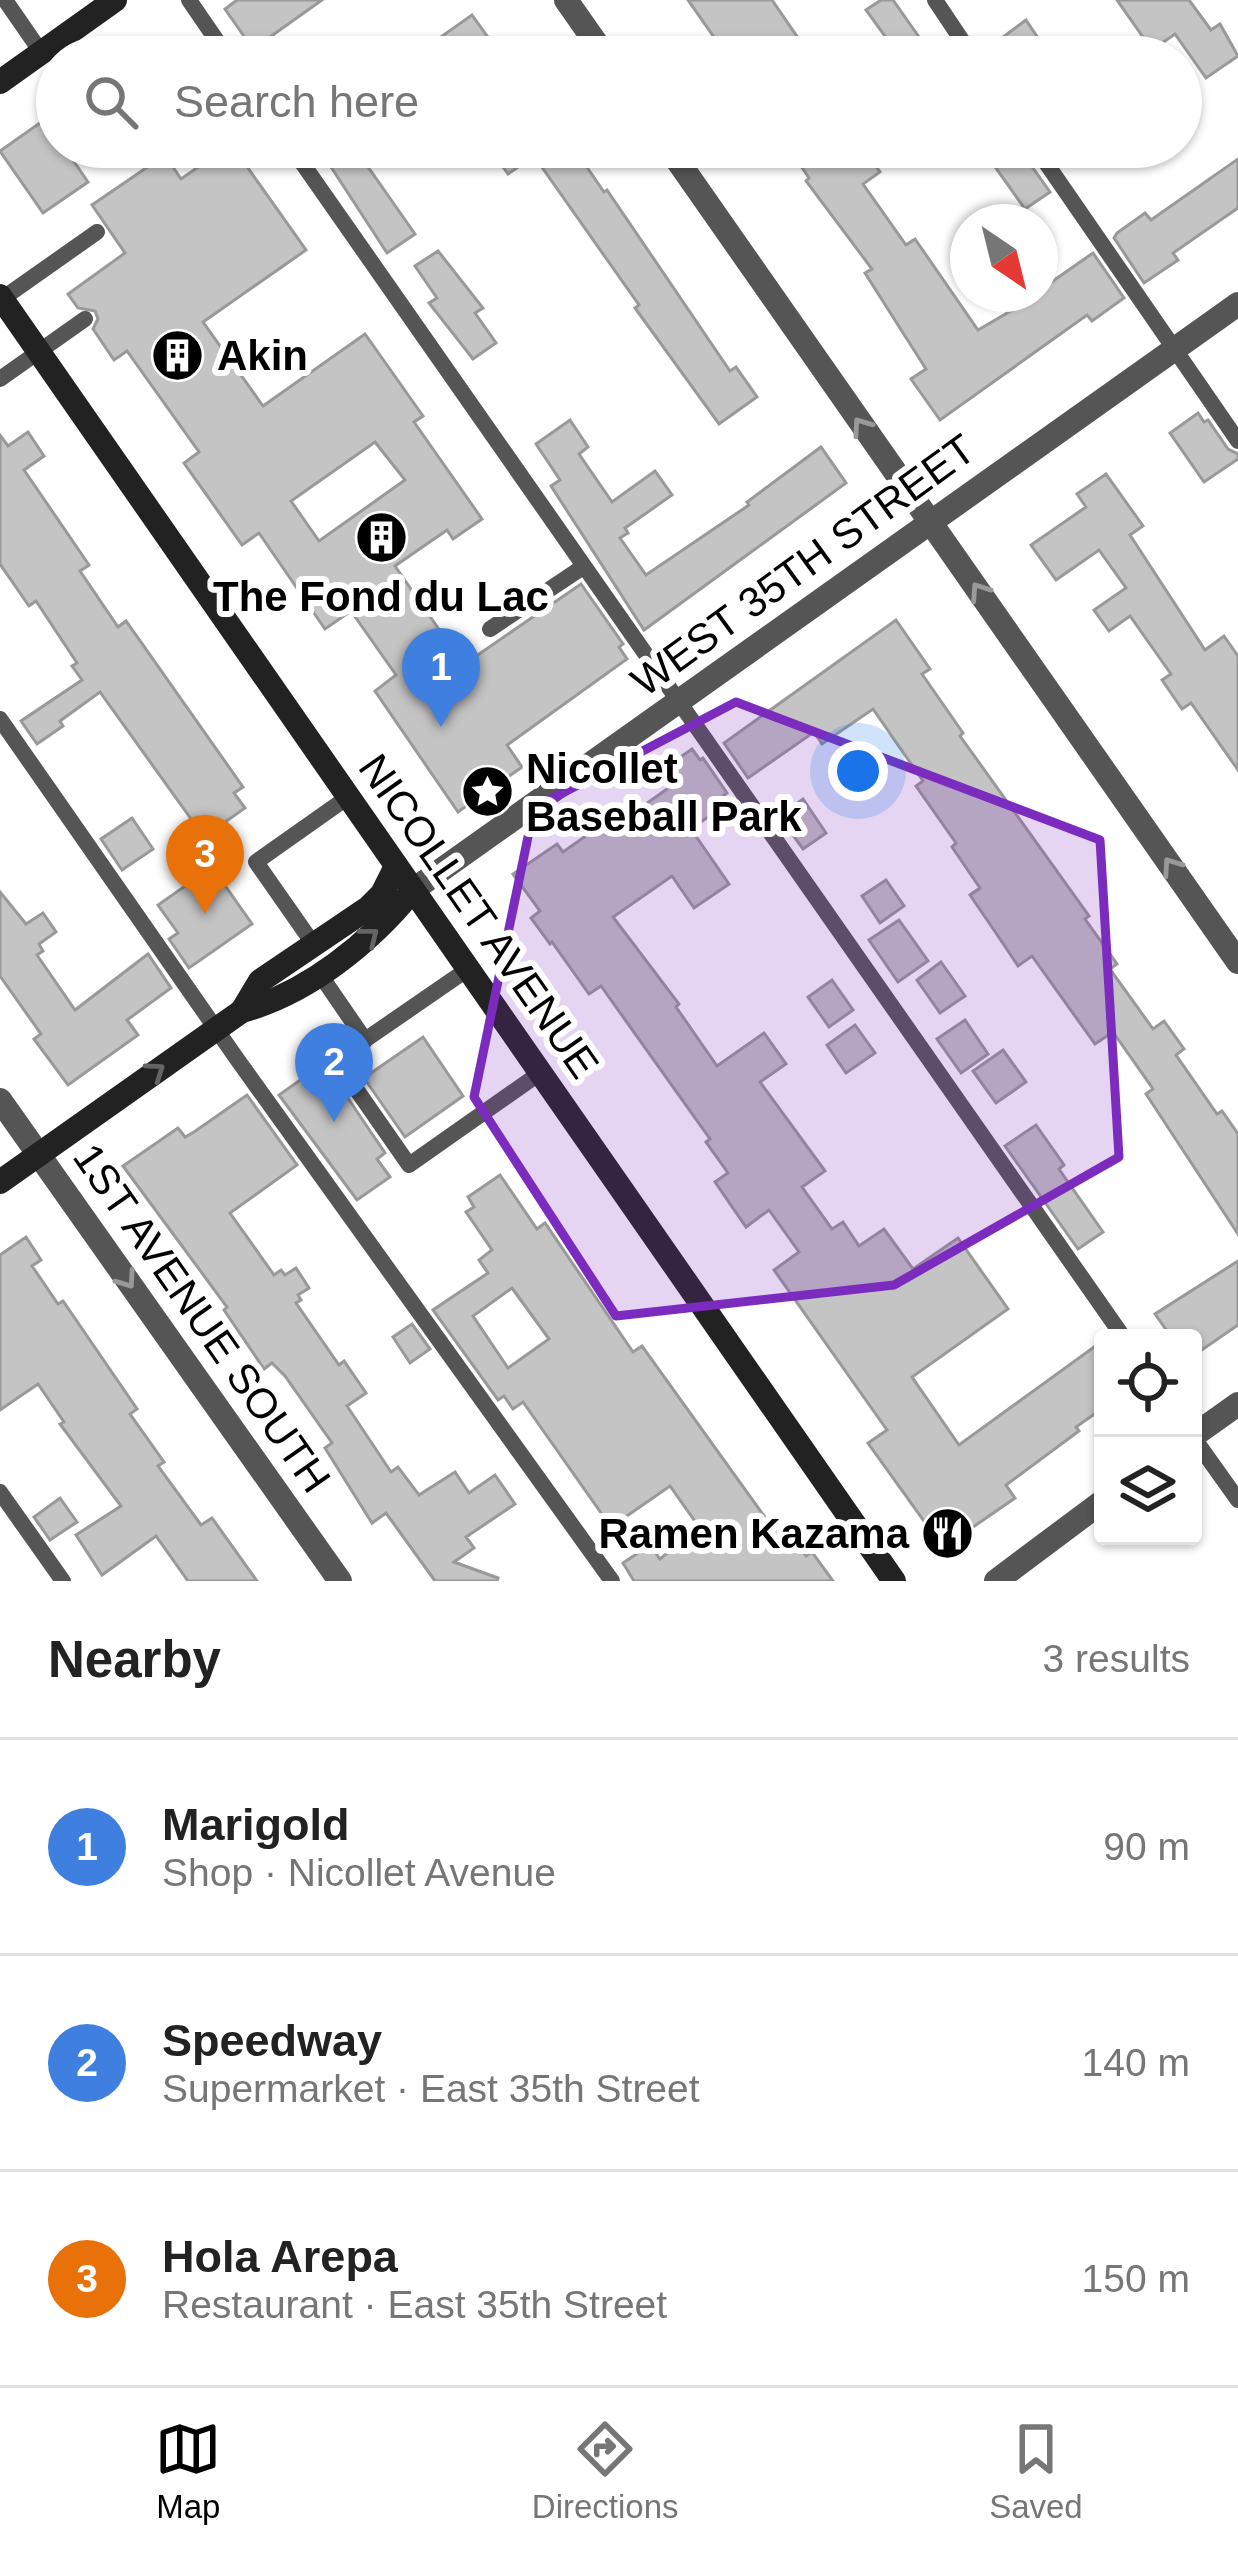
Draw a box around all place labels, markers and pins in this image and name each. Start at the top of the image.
building icon: Akin [150,327,206,383]
place label: Akin [217,332,308,379]
building icon: The Fond du Lac [353,509,409,565]
place label: The Fond du Lac [213,573,549,620]
pin: 1 [402,628,480,727]
place label: Nicollet Baseball Park [526,745,802,840]
place icon: Nicollet Baseball Park [459,764,515,820]
pin: 3 [166,815,244,914]
pin: 2 [295,1023,373,1122]
restaurant icon: Ramen Kazama [920,1505,976,1561]
place label: Ramen Kazama [599,1510,910,1557]

